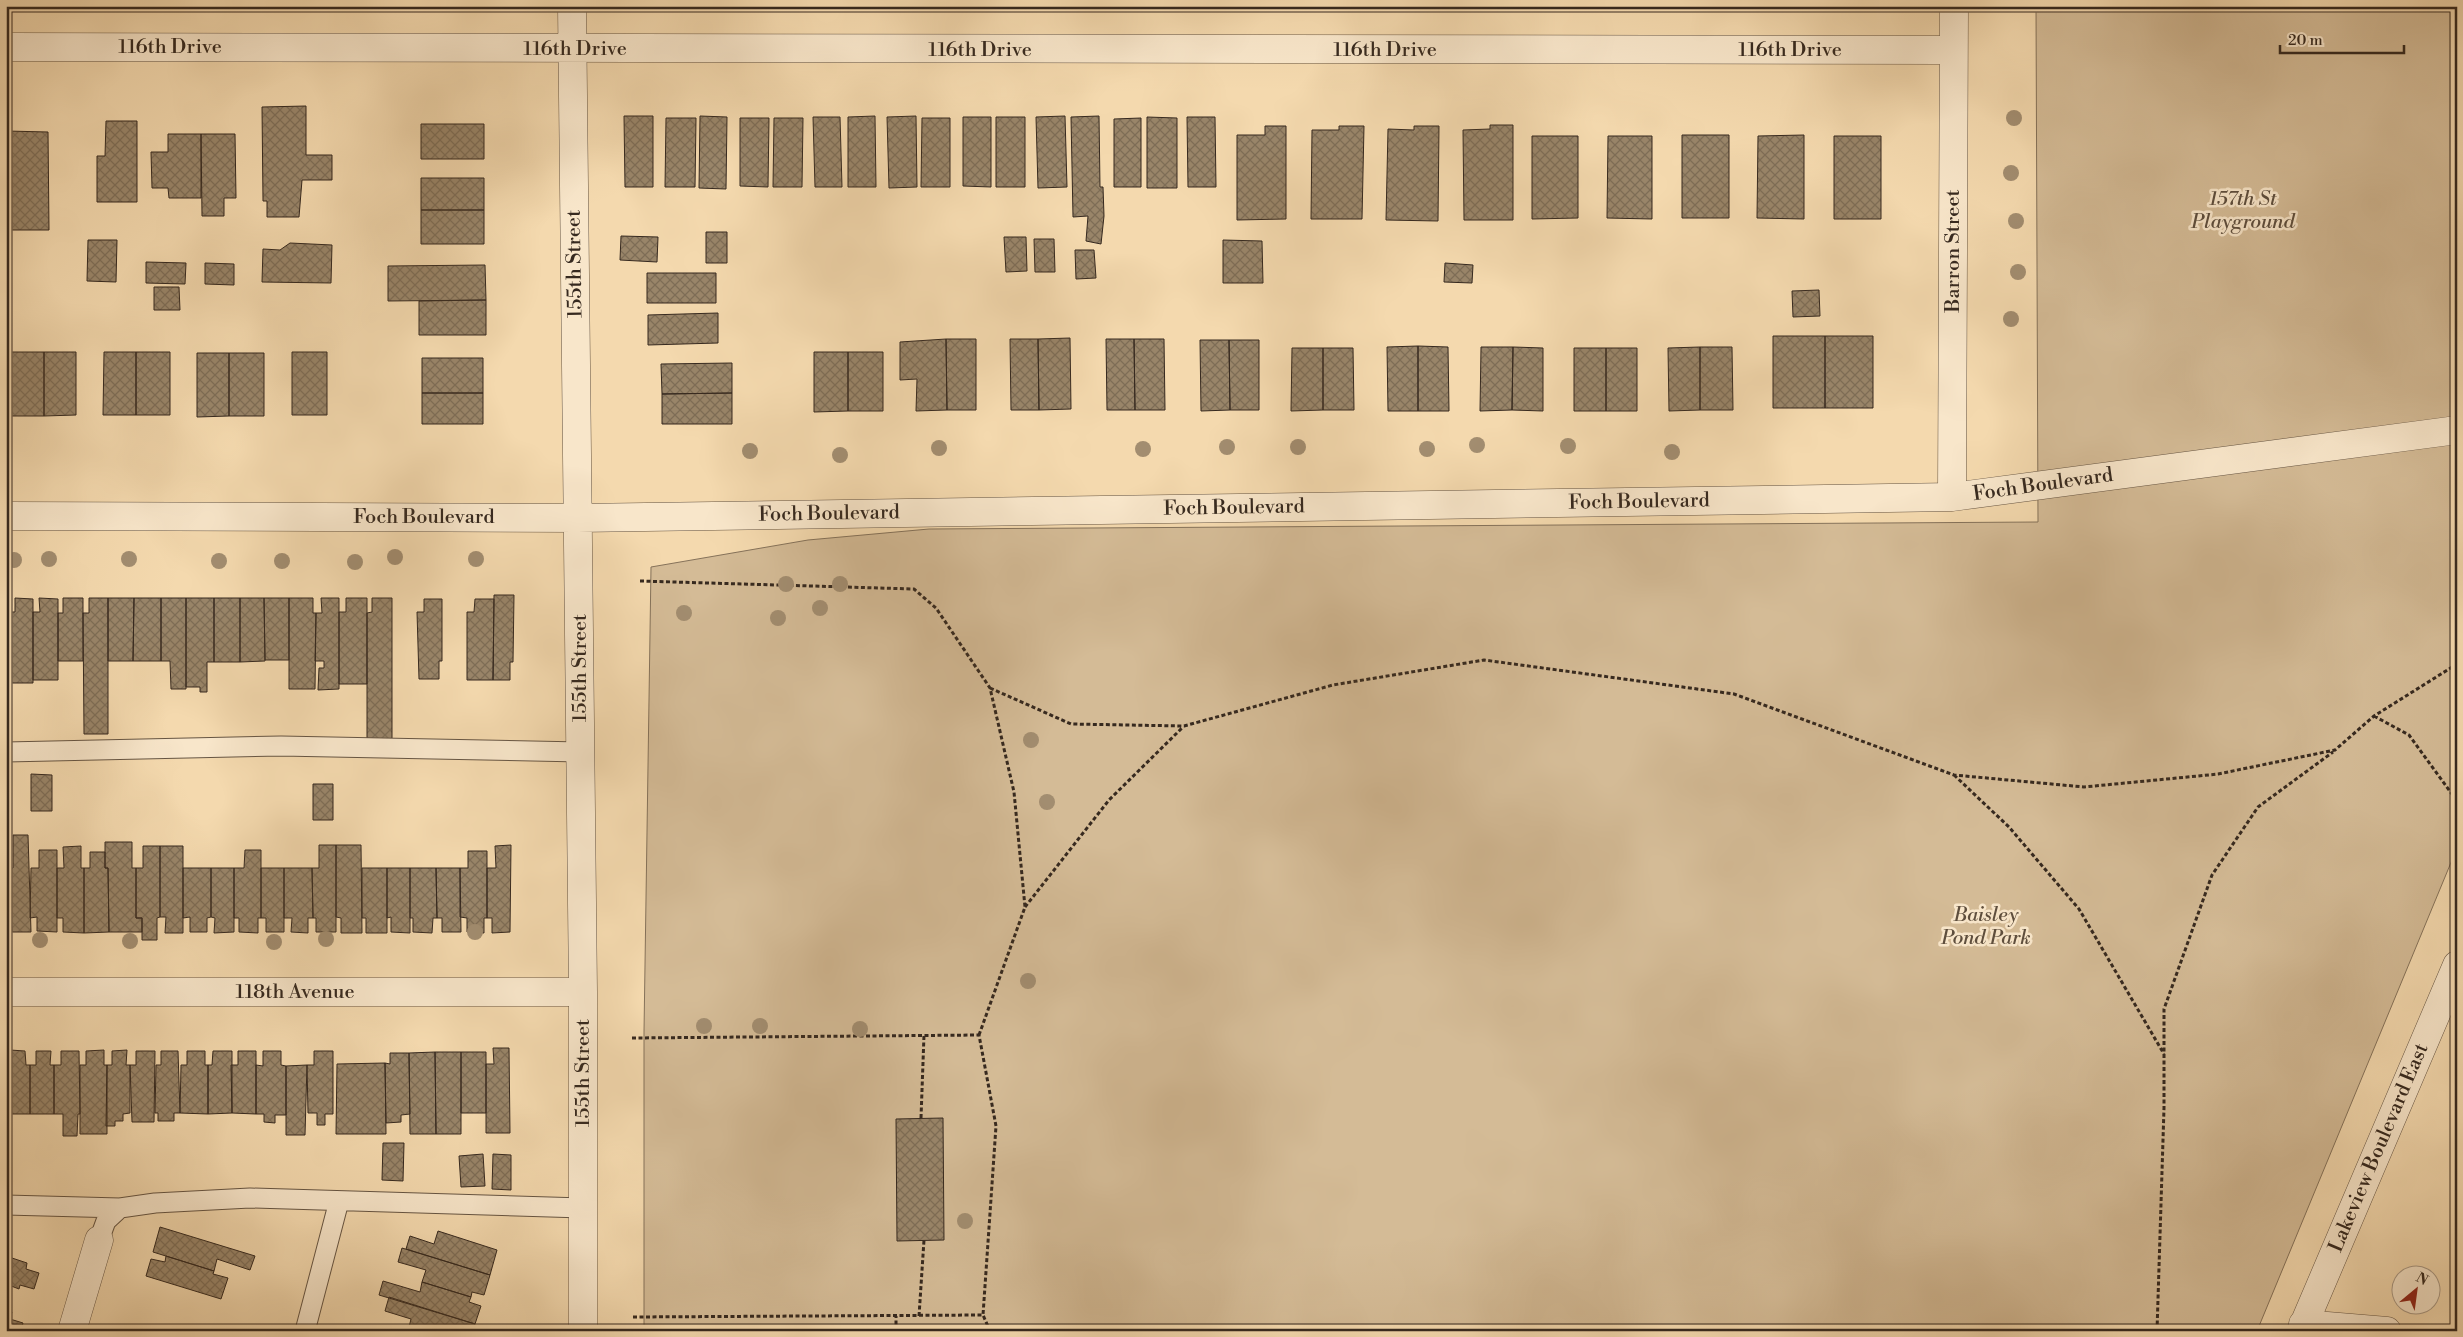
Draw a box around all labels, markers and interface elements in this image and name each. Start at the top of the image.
scale bar [2280,22,2404,54]
text: 20 m [2288,31,2323,50]
street label: 116th Drive [118,35,222,60]
street label: 116th Drive [523,37,627,62]
street label: 116th Drive [928,38,1032,63]
street label: 116th Drive [1333,38,1437,63]
street label: 116th Drive [1738,38,1842,63]
park label: 157th St Playground [2190,187,2296,235]
street label: Barron Street [1941,189,1966,314]
street label: 155th Street [562,210,588,318]
street label: Foch Boulevard [1971,463,2115,507]
street label: Foch Boulevard [1568,488,1711,516]
street label: Foch Boulevard [1163,494,1306,522]
street label: Foch Boulevard [758,500,901,528]
street label: Foch Boulevard [353,505,495,530]
street label: 155th Street [568,614,593,722]
park label: Baisley Pond Park [1940,903,2031,951]
street label: 118th Avenue [235,980,355,1005]
street label: 155th Street [571,1019,596,1127]
street label: Lakeview Boulevard East [2324,1040,2434,1256]
north arrow [2390,1264,2440,1314]
text: N [2413,1269,2431,1290]

